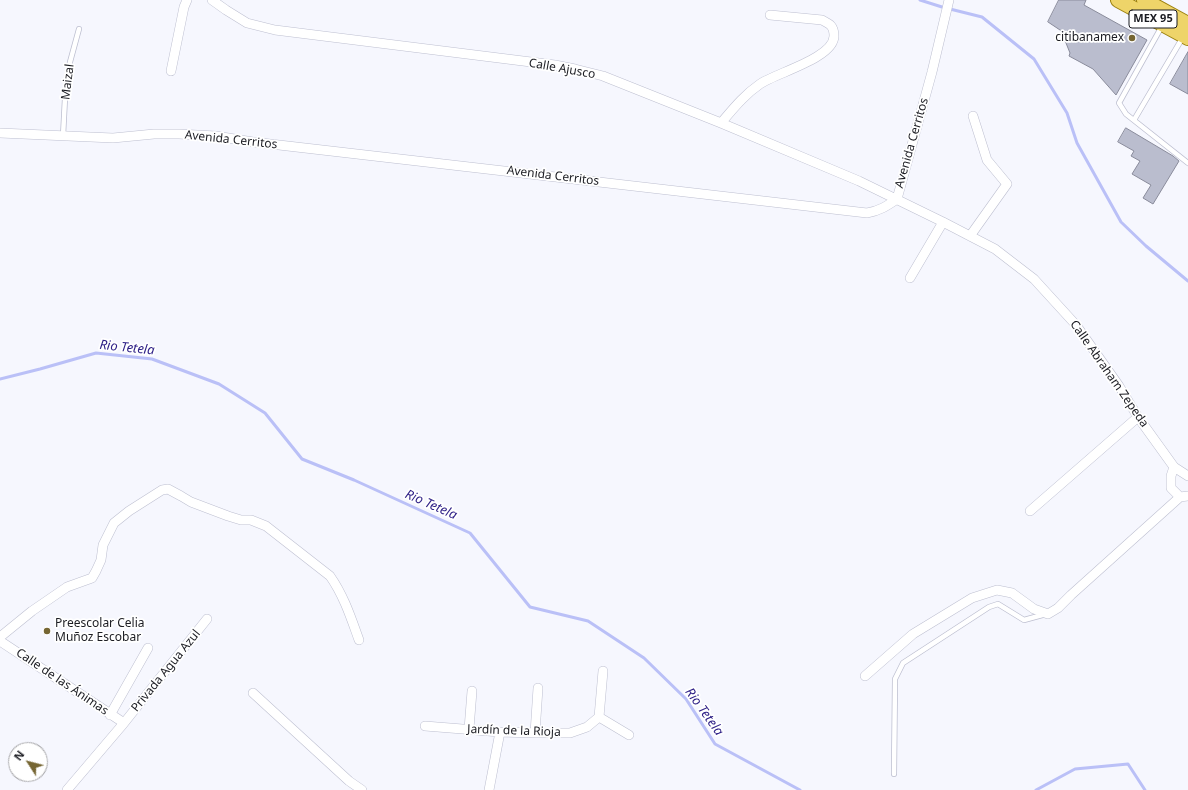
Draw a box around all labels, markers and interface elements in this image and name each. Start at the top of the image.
road number: MEX 95 [1129,10,1177,28]
place label: citibanamex [1055,31,1124,45]
marker: citibanamex [1127,33,1137,43]
street label: Calle Ajusco [528,56,596,82]
street label: Maizal [59,63,77,101]
street label: Avenida Cerritos [892,96,932,190]
street label: Avenida Cerritos [184,128,278,152]
street label: Avenida Cerritos [506,163,600,189]
street label: Calle Abraham Zepeda [1067,318,1151,430]
water label: Rio Tetela [99,337,155,359]
water label: Rio Tetela [403,487,459,523]
place label: Preescolar Celia Muñoz Escobar [55,617,144,645]
marker: Preescolar Celia Muñoz Escobar [42,626,52,636]
street label: Privada Agua Azul [128,627,204,715]
street label: Calle de las Ánimas [13,646,111,718]
water label: Rio Tetela [681,685,727,739]
street label: Jardín de la Rioja [467,722,561,740]
north arrow [8,742,48,782]
text: N [10,747,27,763]

